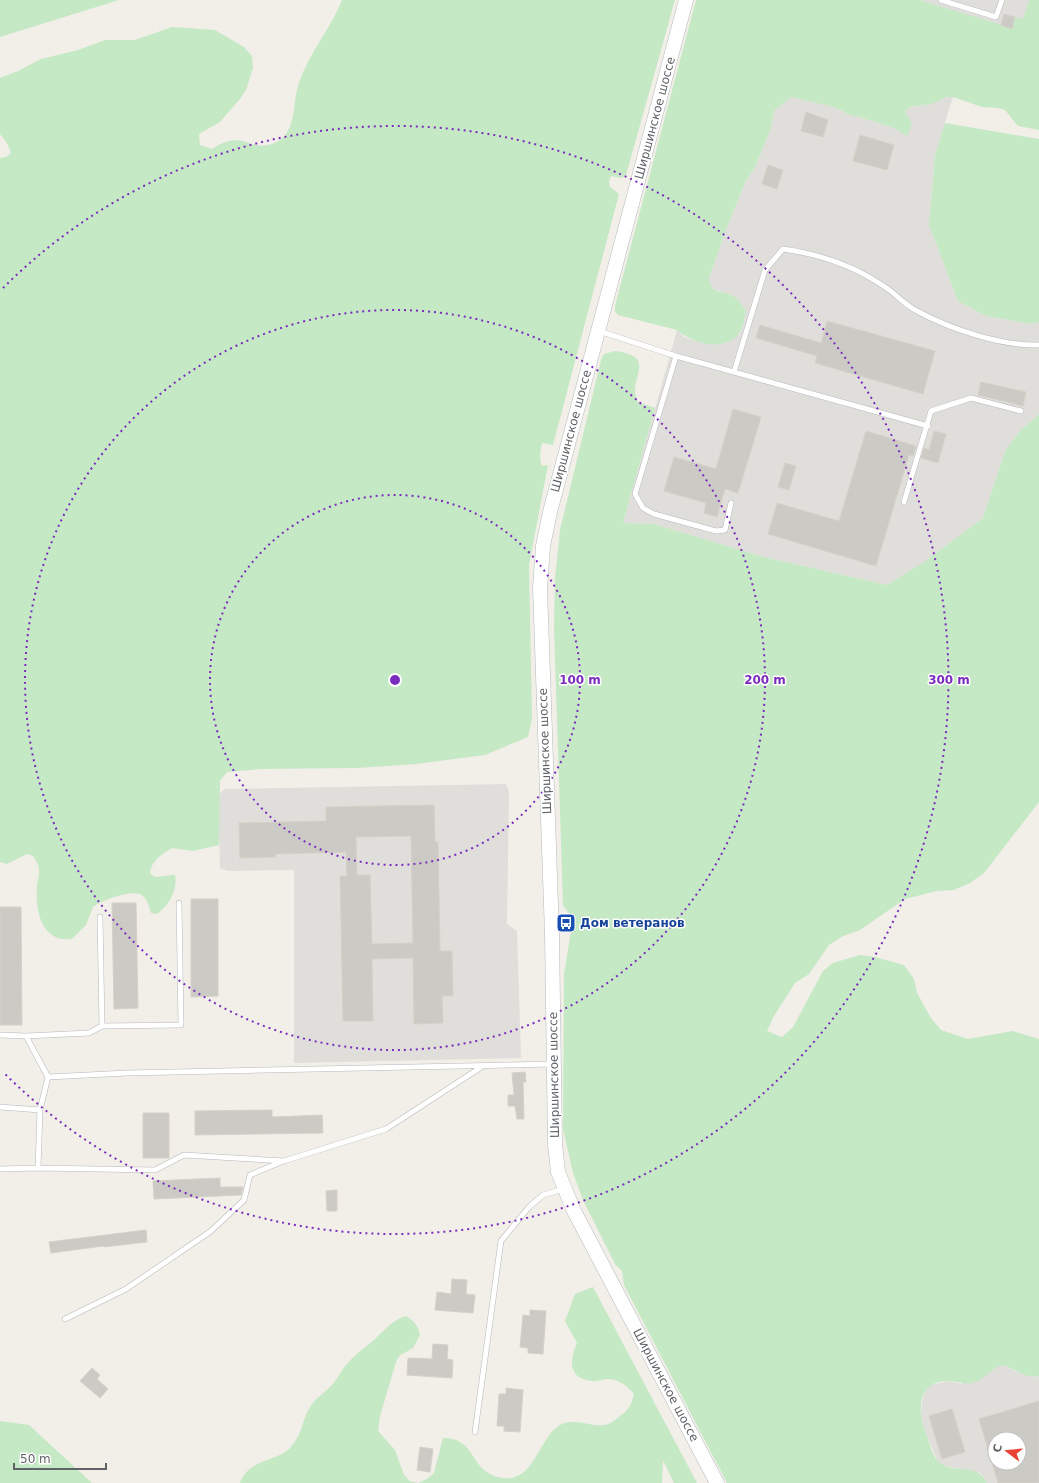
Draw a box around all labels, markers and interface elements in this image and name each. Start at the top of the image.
street label: Ширшинское шоссе [632,55,678,181]
street label: Ширшинское шоссе [548,368,594,494]
centre of rings [388,673,402,687]
text: 100 m [559,673,601,687]
text: 200 m [744,673,786,687]
text: 300 m [928,673,970,687]
street label: Ширшинское шоссе [536,688,554,814]
bus stop icon: Дом ветеранов [555,912,577,934]
place label: Дом ветеранов [580,916,685,930]
street label: Ширшинское шоссе [546,1012,562,1138]
street label: Ширшинское шоссе [630,1326,702,1444]
north arrow [987,1431,1027,1471]
text: С [991,1443,1005,1454]
scale bar [14,1445,106,1471]
text: 50 m [20,1452,51,1466]

